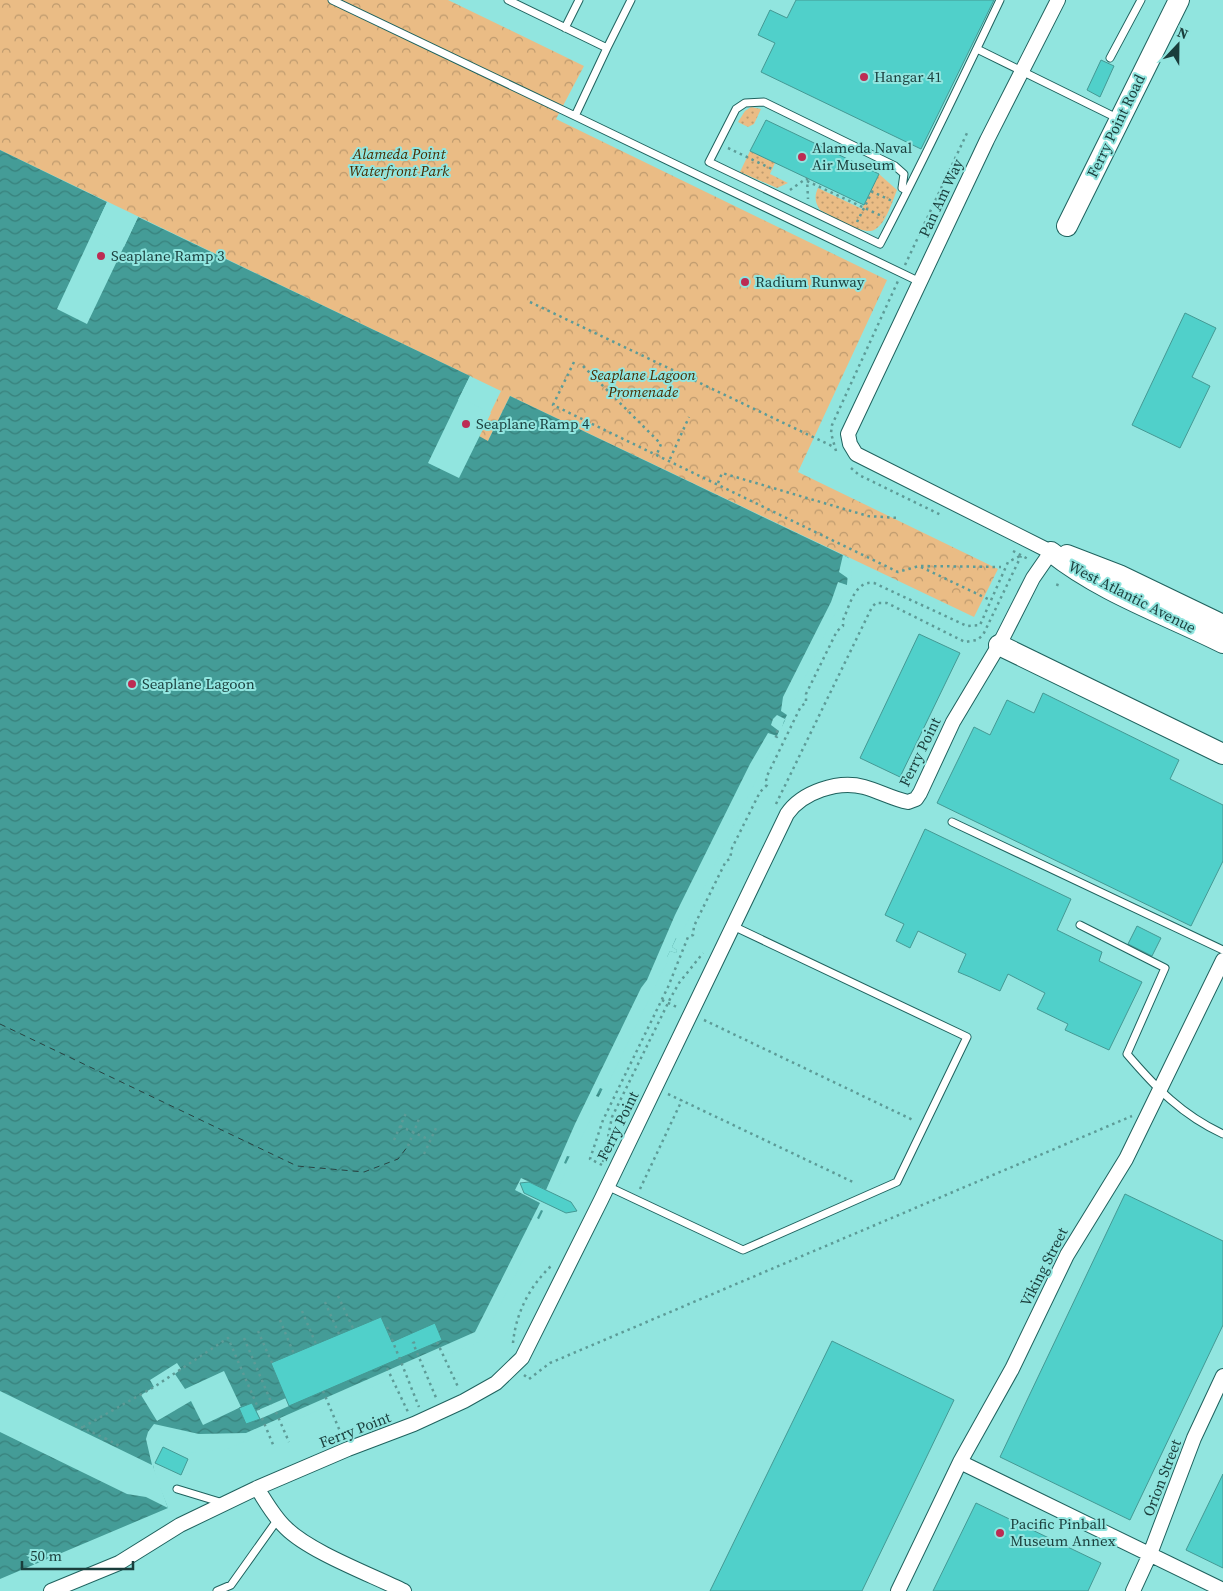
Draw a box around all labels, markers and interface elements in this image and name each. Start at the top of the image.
north arrow [1153,20,1203,70]
text: N [1174,22,1191,44]
place label: Hangar 41 [874,66,942,87]
street label: Ferry Point Road [1081,70,1150,181]
marker: Hangar 41 [858,71,870,83]
place label: Alameda Naval Air Museum [812,137,913,175]
park label: Alameda Point Waterfront Park [349,143,450,181]
marker: Alameda Naval Air Museum [796,151,808,163]
street label: Pan Am Way [913,155,968,240]
place label: Seaplane Ramp 3 [111,245,225,266]
marker: Seaplane Ramp 3 [95,250,107,262]
place label: Radium Runway [755,271,865,292]
marker: Radium Runway [739,276,751,288]
park label: Seaplane Lagoon Promenade [590,364,696,402]
place label: Seaplane Ramp 4 [476,413,590,434]
marker: Seaplane Ramp 4 [460,418,472,430]
street label: West Atlantic Avenue [1065,555,1200,638]
place label: Seaplane Lagoon [142,673,255,694]
marker: Seaplane Lagoon [126,678,138,690]
street label: Ferry Point [894,713,945,790]
street label: Ferry Point [592,1087,643,1164]
street label: Viking Street [1015,1224,1072,1310]
street label: Ferry Point [316,1406,394,1453]
street label: Orion Street [1137,1436,1186,1519]
place label: Pacific Pinball Museum Annex [1010,1513,1116,1551]
marker: Pacific Pinball Museum Annex [994,1527,1006,1539]
scale bar [22,1538,134,1570]
text: 50 m [30,1545,62,1566]

